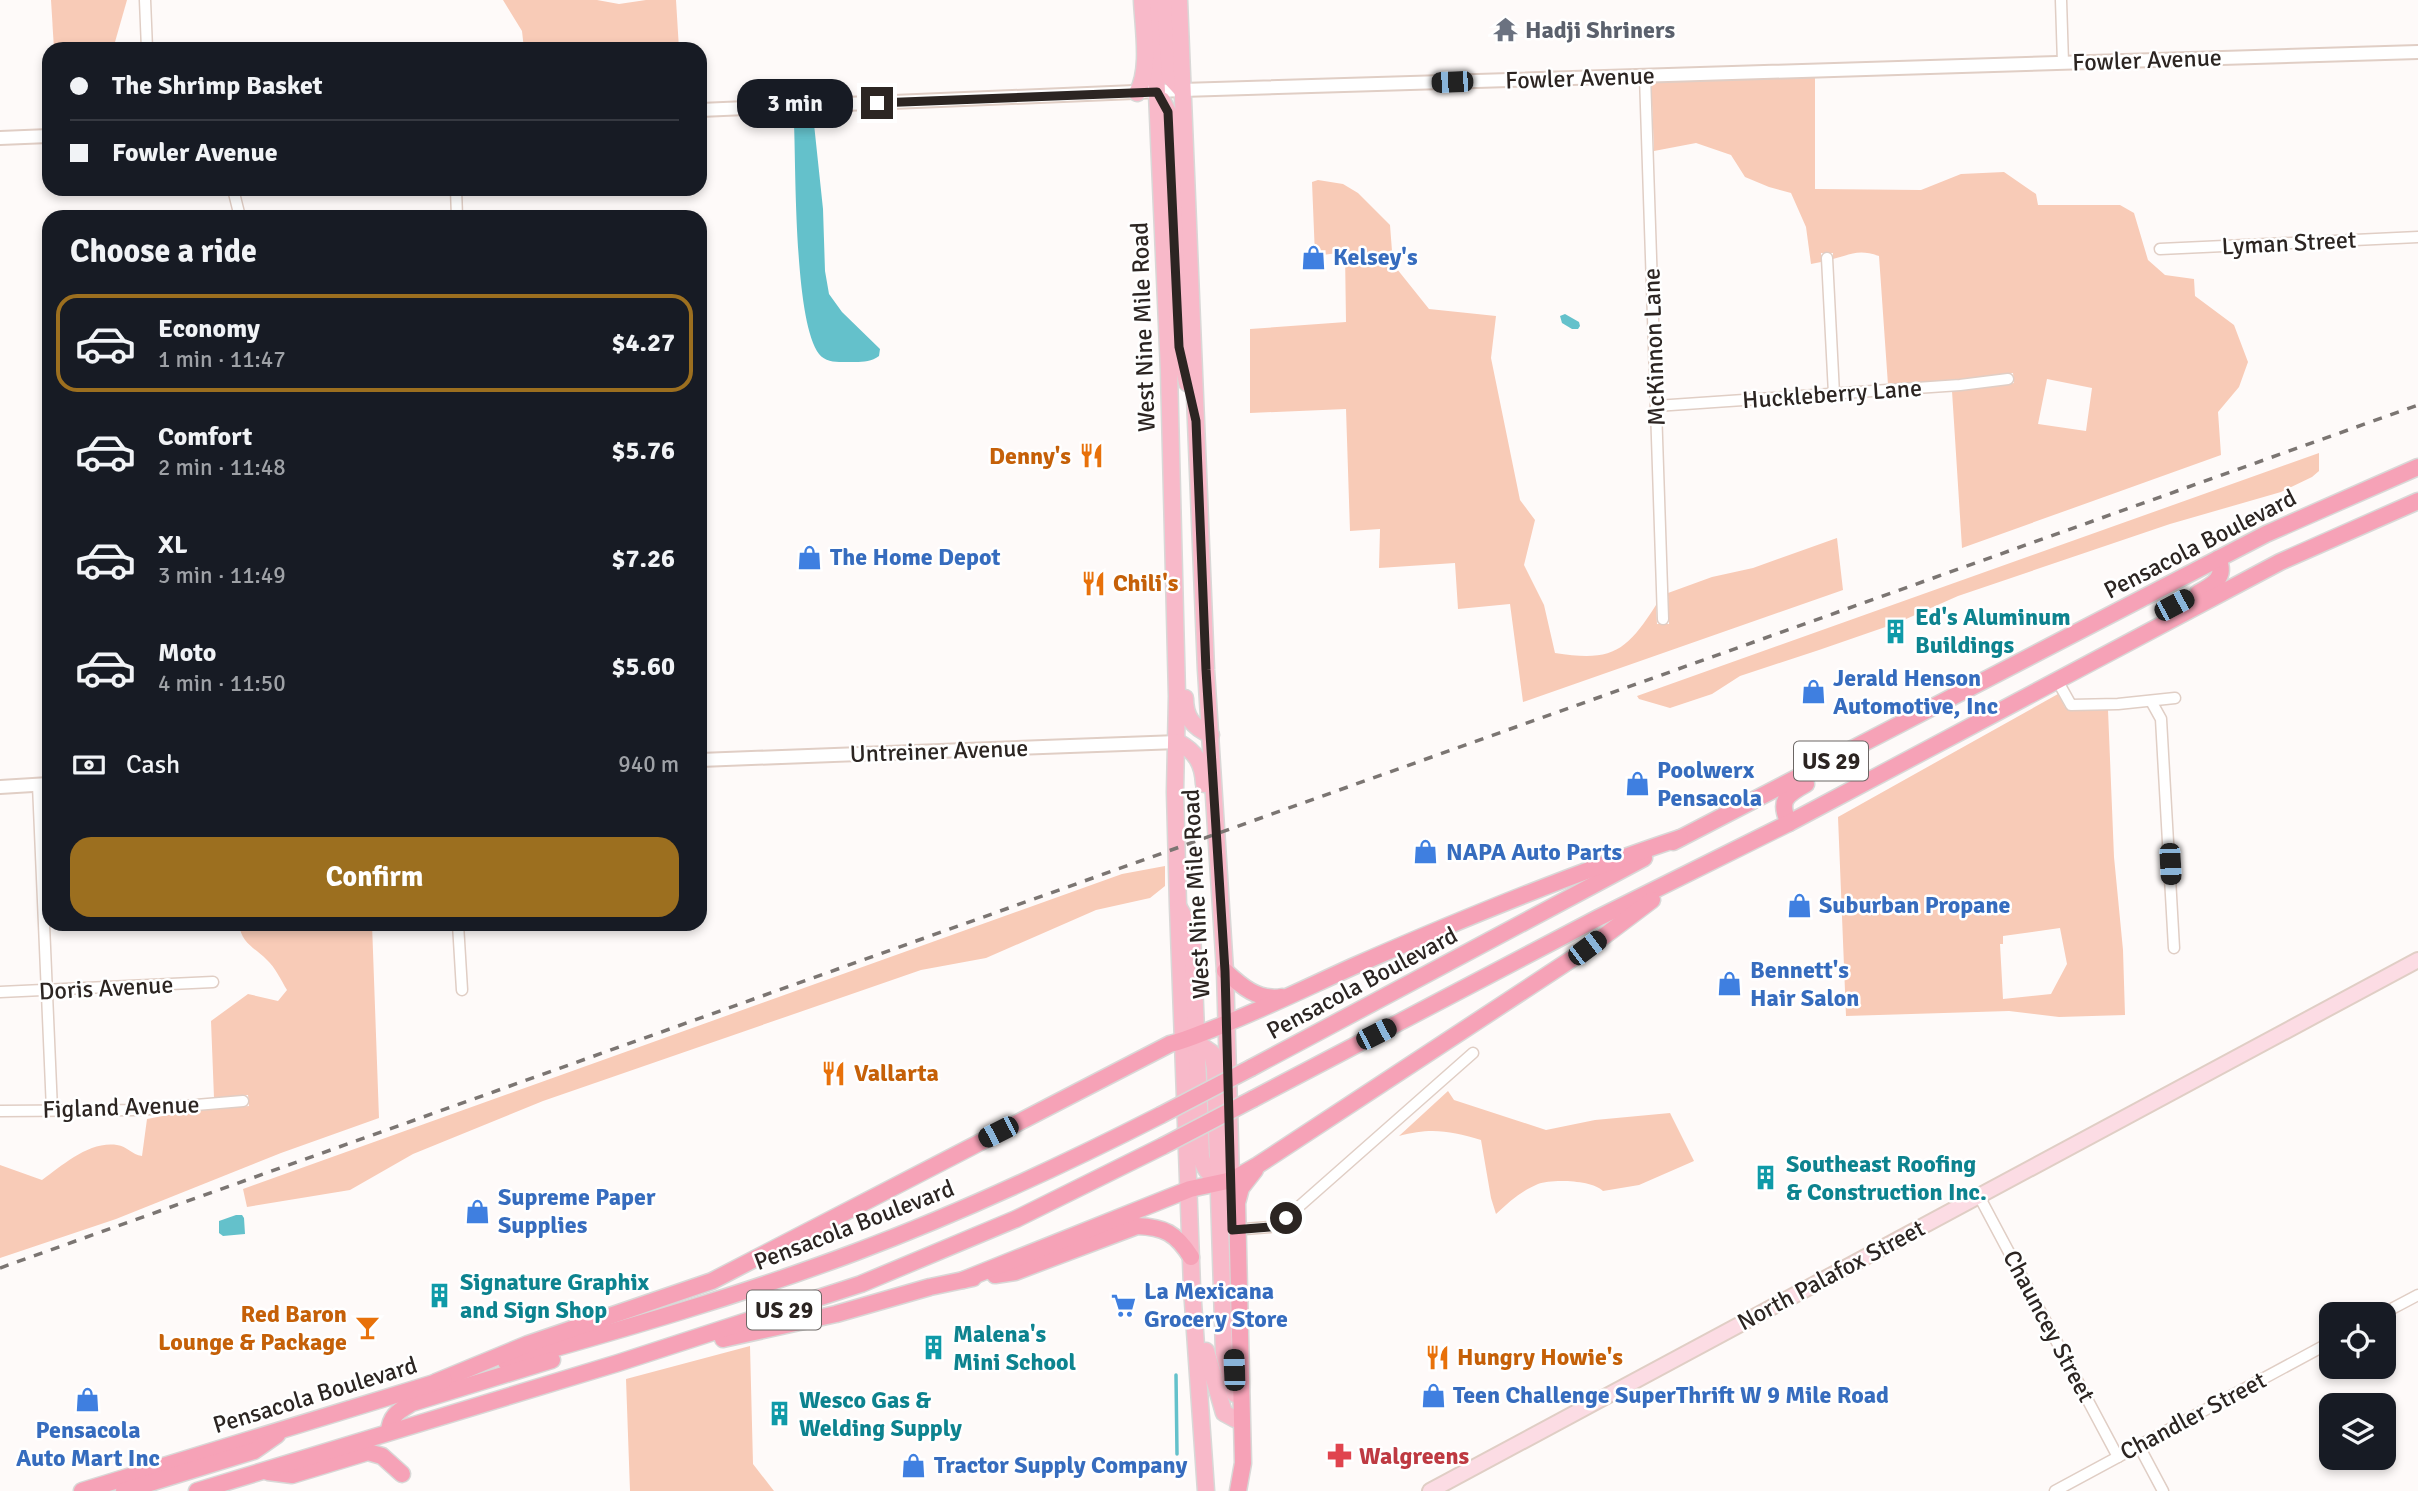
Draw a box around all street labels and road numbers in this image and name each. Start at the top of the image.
street label: Fowler Avenue [2072,42,2222,78]
street label: Fowler Avenue [1505,60,1655,96]
street label: West Nine Mile Road [1124,221,1162,433]
street label: Lyman Street [2221,224,2357,262]
street label: McKinnon Lane [1636,267,1672,427]
street label: Huckleberry Lane [1741,373,1923,415]
street label: Pensacola Boulevard [2099,483,2301,605]
street label: Untreiner Avenue [849,733,1029,769]
road number: US 29 [1794,741,1868,780]
street label: West Nine Mile Road [1176,788,1216,1000]
street label: Pensacola Boulevard [1261,920,1463,1046]
street label: Doris Avenue [38,969,174,1007]
street label: Figland Avenue [42,1089,200,1125]
street label: Pensacola Boulevard [750,1173,958,1277]
street label: North Palafox Street [1732,1213,1930,1337]
street label: Chauncey Street [1996,1245,2102,1407]
road number: US 29 [747,1290,821,1330]
street label: Pensacola Boulevard [209,1350,421,1440]
street label: Chandler Street [2115,1365,2271,1467]

